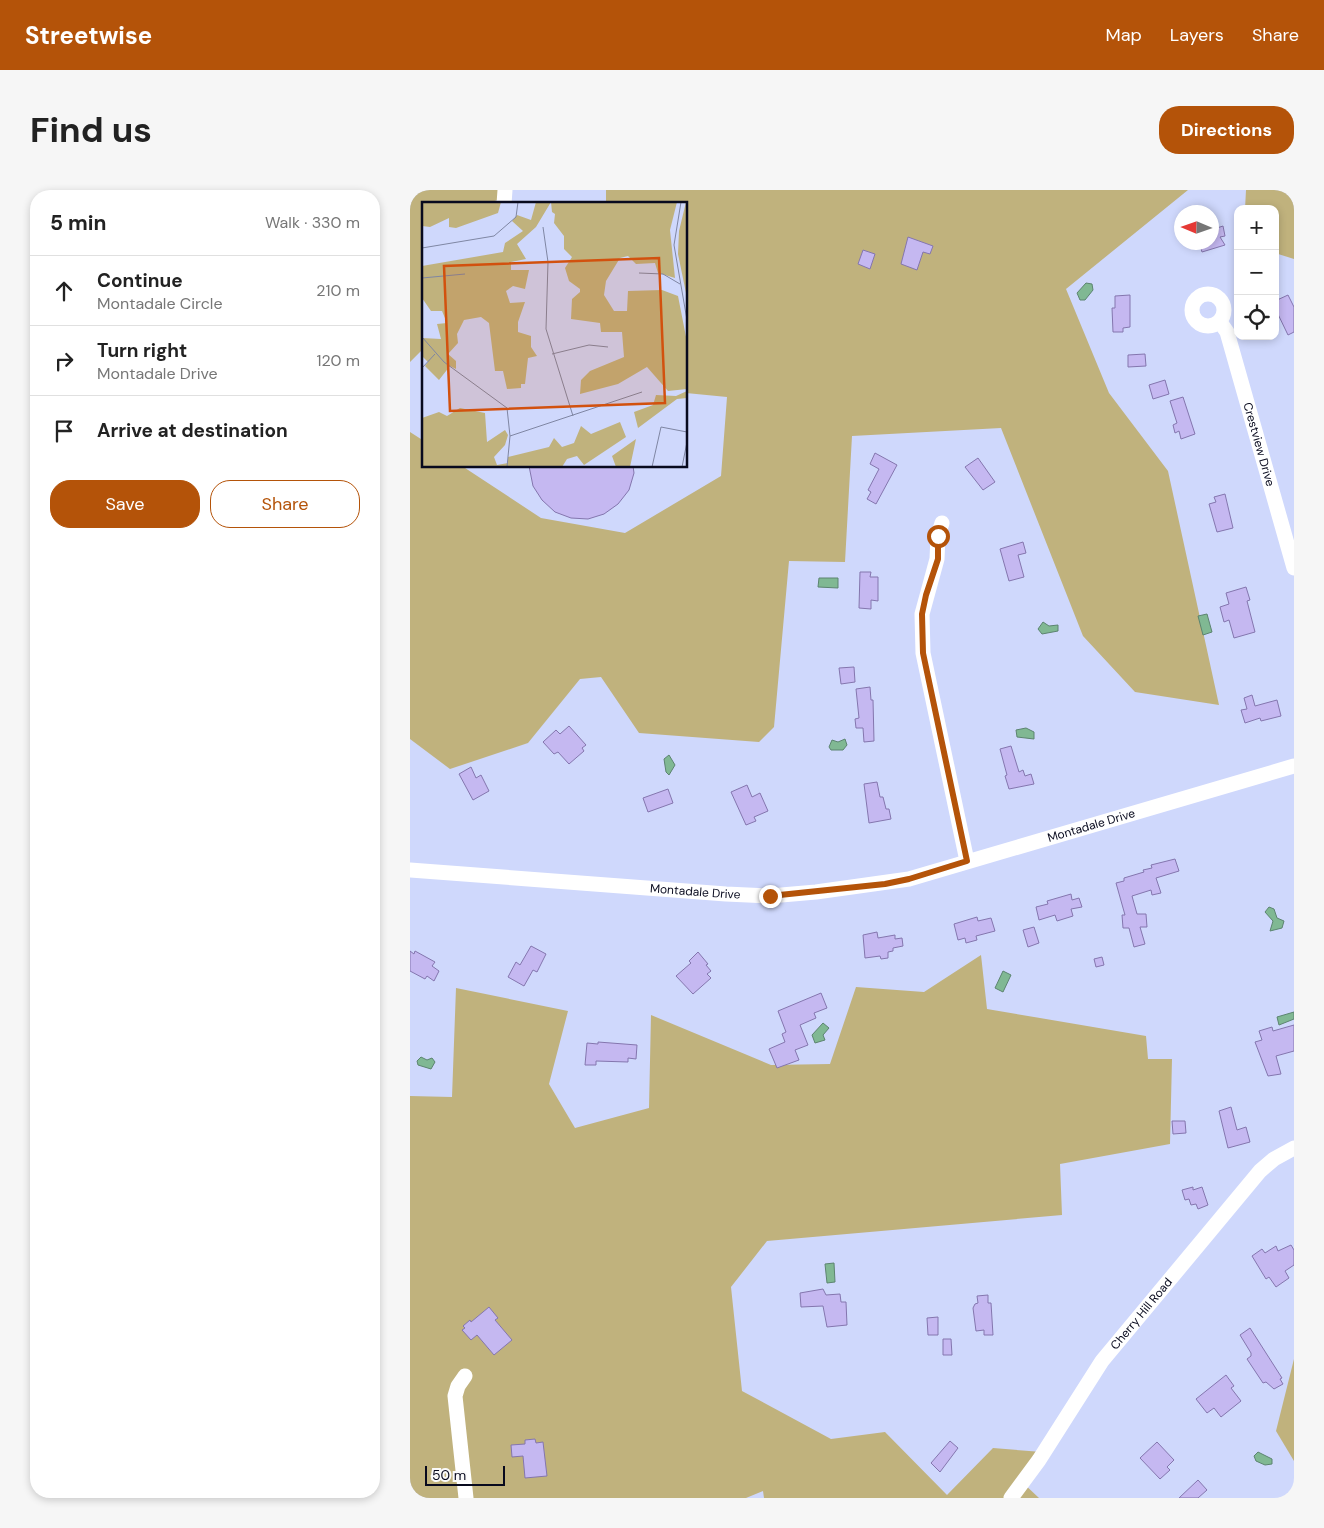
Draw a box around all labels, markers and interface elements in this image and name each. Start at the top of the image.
text: Streetwise [25,20,152,51]
text: Map [1106,23,1142,47]
text: Layers [1170,23,1224,47]
text: Share [1252,23,1299,47]
button: Directions [1159,106,1294,154]
text: Find us [30,107,152,153]
inset map [422,202,688,468]
north arrow [1174,205,1219,250]
map controls [1234,205,1279,340]
button: + [1234,205,1279,250]
text: 5 min [50,209,106,237]
text: Walk · 330 m [265,212,360,233]
button: − [1234,250,1279,295]
text: Continue [97,268,183,293]
icon: ahead [50,277,78,305]
text: 210 m [316,280,360,301]
text: Montadale Circle [97,293,223,314]
button: locate [1234,295,1279,340]
text: Turn right [97,338,187,363]
icon: right [50,347,78,375]
text: 120 m [316,350,360,371]
text: Montadale Drive [97,363,218,384]
street label: Crestview Drive [1239,400,1278,488]
icon: arrive [50,417,78,445]
text: Arrive at destination [97,418,288,443]
button: Save [50,480,200,528]
button: Share [210,480,360,528]
route start [927,525,950,548]
street label: Montadale Drive [1046,805,1137,846]
street label: Montadale Drive [649,880,741,903]
route end [759,885,782,908]
street label: Cherry Hill Road [1107,1275,1176,1353]
scale bar [425,1463,505,1486]
text: 50 m [432,1466,466,1484]

